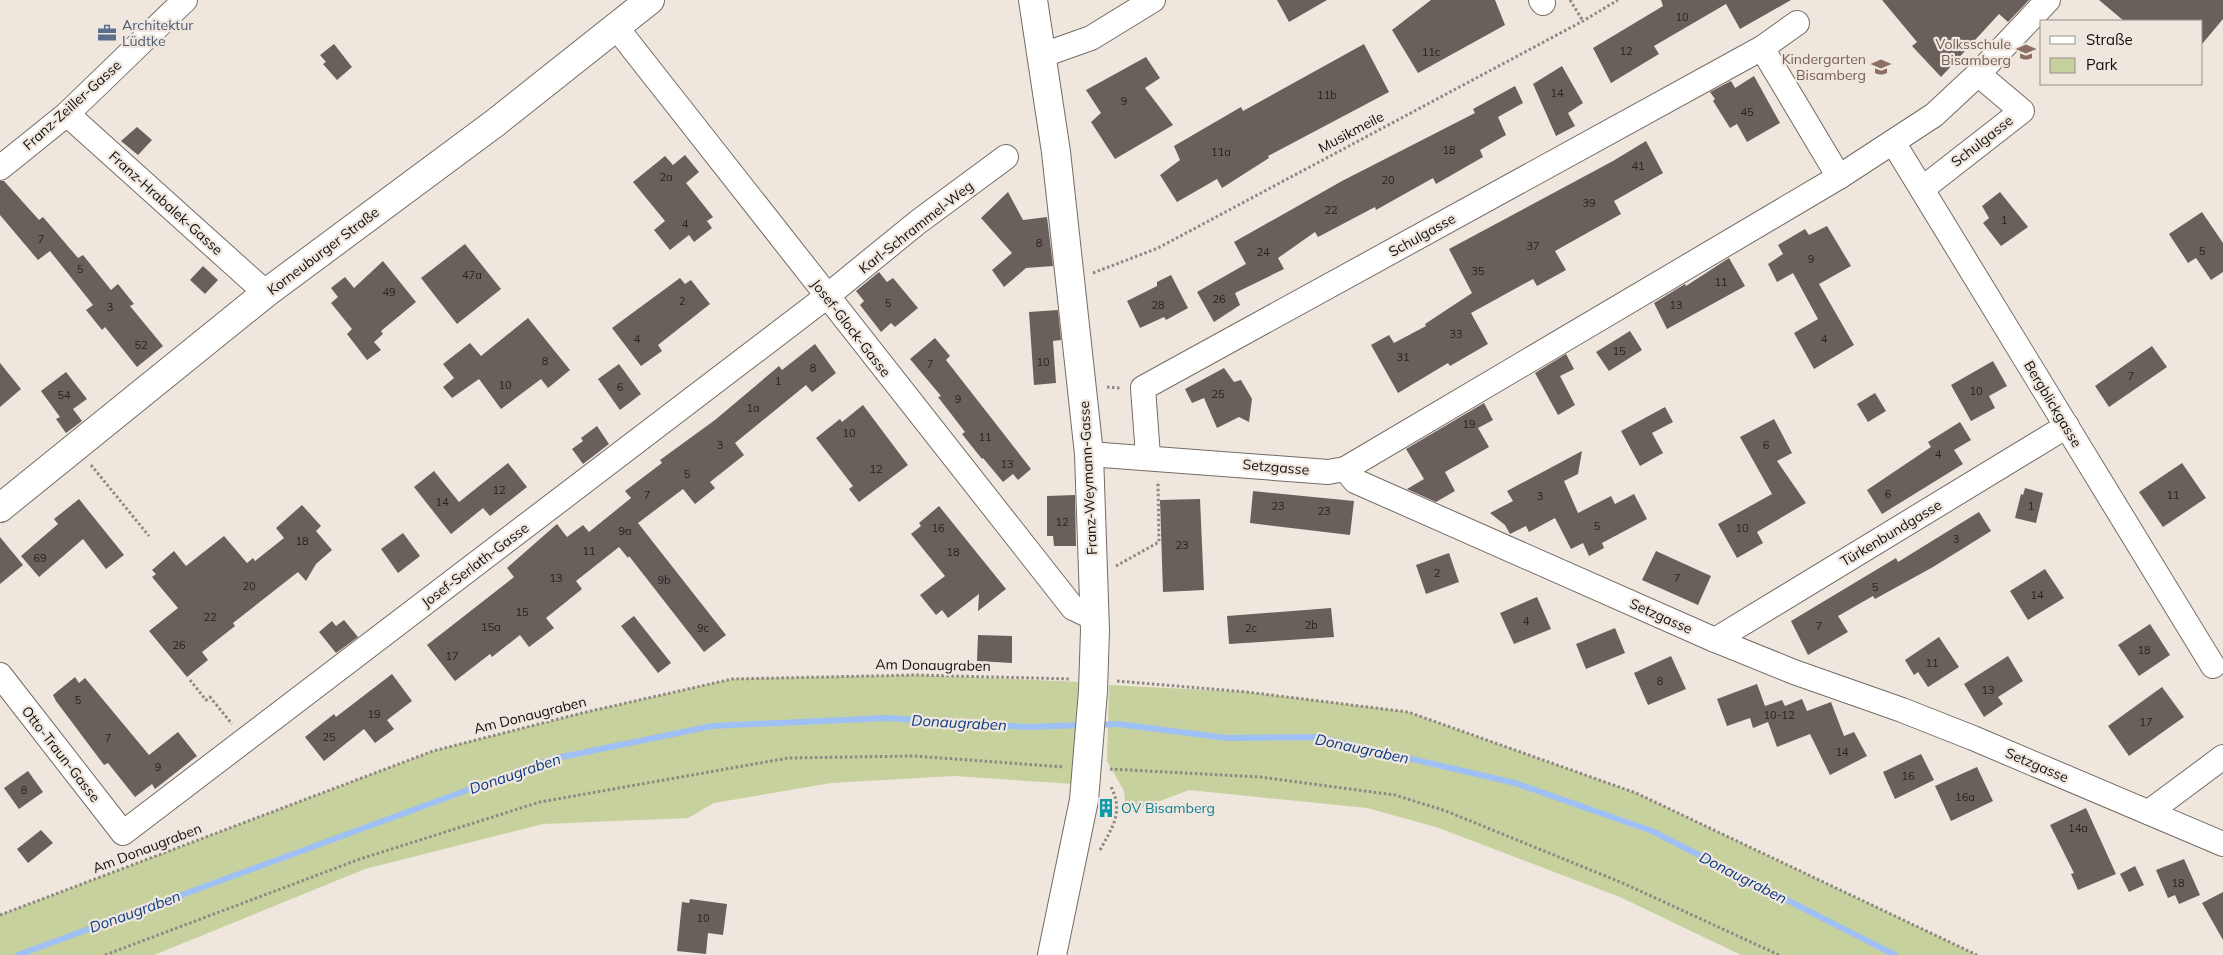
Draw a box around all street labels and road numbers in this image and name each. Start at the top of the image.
street label: Franz-Zeiller-Gasse [19,56,125,154]
street label: Musikmeile [1315,107,1387,157]
street label: Schulgasse [1947,111,2017,171]
street label: Franz-Hrabalek-Gasse [105,147,227,259]
street label: Karl-Schrammel-Weg [855,177,977,277]
street label: Korneuburger Straße [263,203,383,299]
street label: Schulgasse [1385,209,1459,261]
street label: Josef-Glock-Gasse [807,275,895,381]
street label: Bergblickgasse [2020,357,2086,451]
street label: Franz-Weymann-Gasse [1075,400,1101,556]
street label: Setzgasse [1242,455,1310,479]
street label: Türkenbundgasse [1837,496,1945,570]
street label: Josef-Serlath-Gasse [418,519,532,611]
street label: Setzgasse [1627,594,1695,638]
street label: Am Donaugraben [875,655,991,675]
street label: Am Donaugraben [472,692,588,738]
street label: Otto-Traun-Gasse [18,702,104,806]
street label: Setzgasse [2003,744,2071,786]
street label: Am Donaugraben [90,819,204,877]

